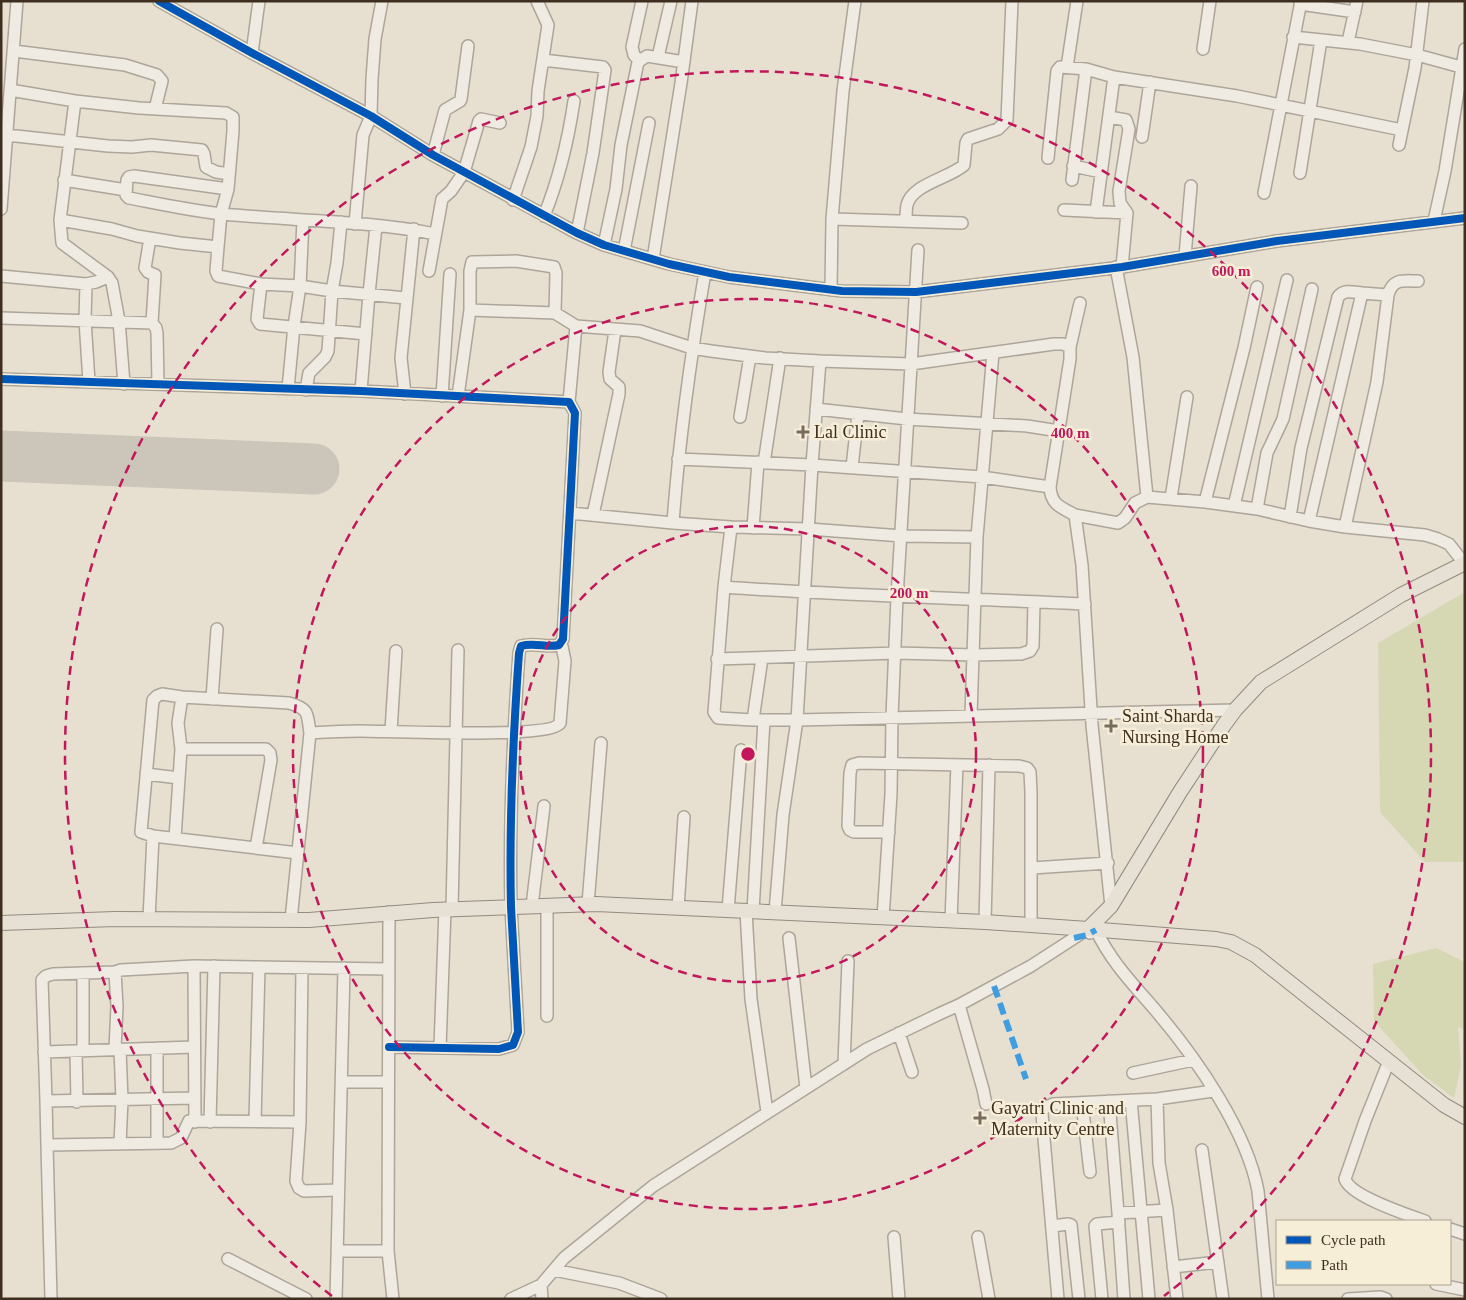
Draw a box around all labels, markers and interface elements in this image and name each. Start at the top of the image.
text: 600 m [1212,263,1251,279]
place label: Lal Clinic [814,422,886,442]
marker: Lal Clinic [796,425,810,439]
text: 400 m [1051,425,1090,441]
text: 200 m [890,585,929,601]
place label: Saint Sharda Nursing Home [1122,706,1229,747]
marker: Saint Sharda Nursing Home [1104,719,1118,733]
centre of rings [739,745,757,763]
place label: Gayatri Clinic and Maternity Centre [991,1098,1124,1139]
marker: Gayatri Clinic and Maternity Centre [973,1111,987,1125]
legend [1276,1220,1451,1285]
text: Cycle path [1321,1232,1386,1248]
text: Path [1321,1257,1348,1273]

